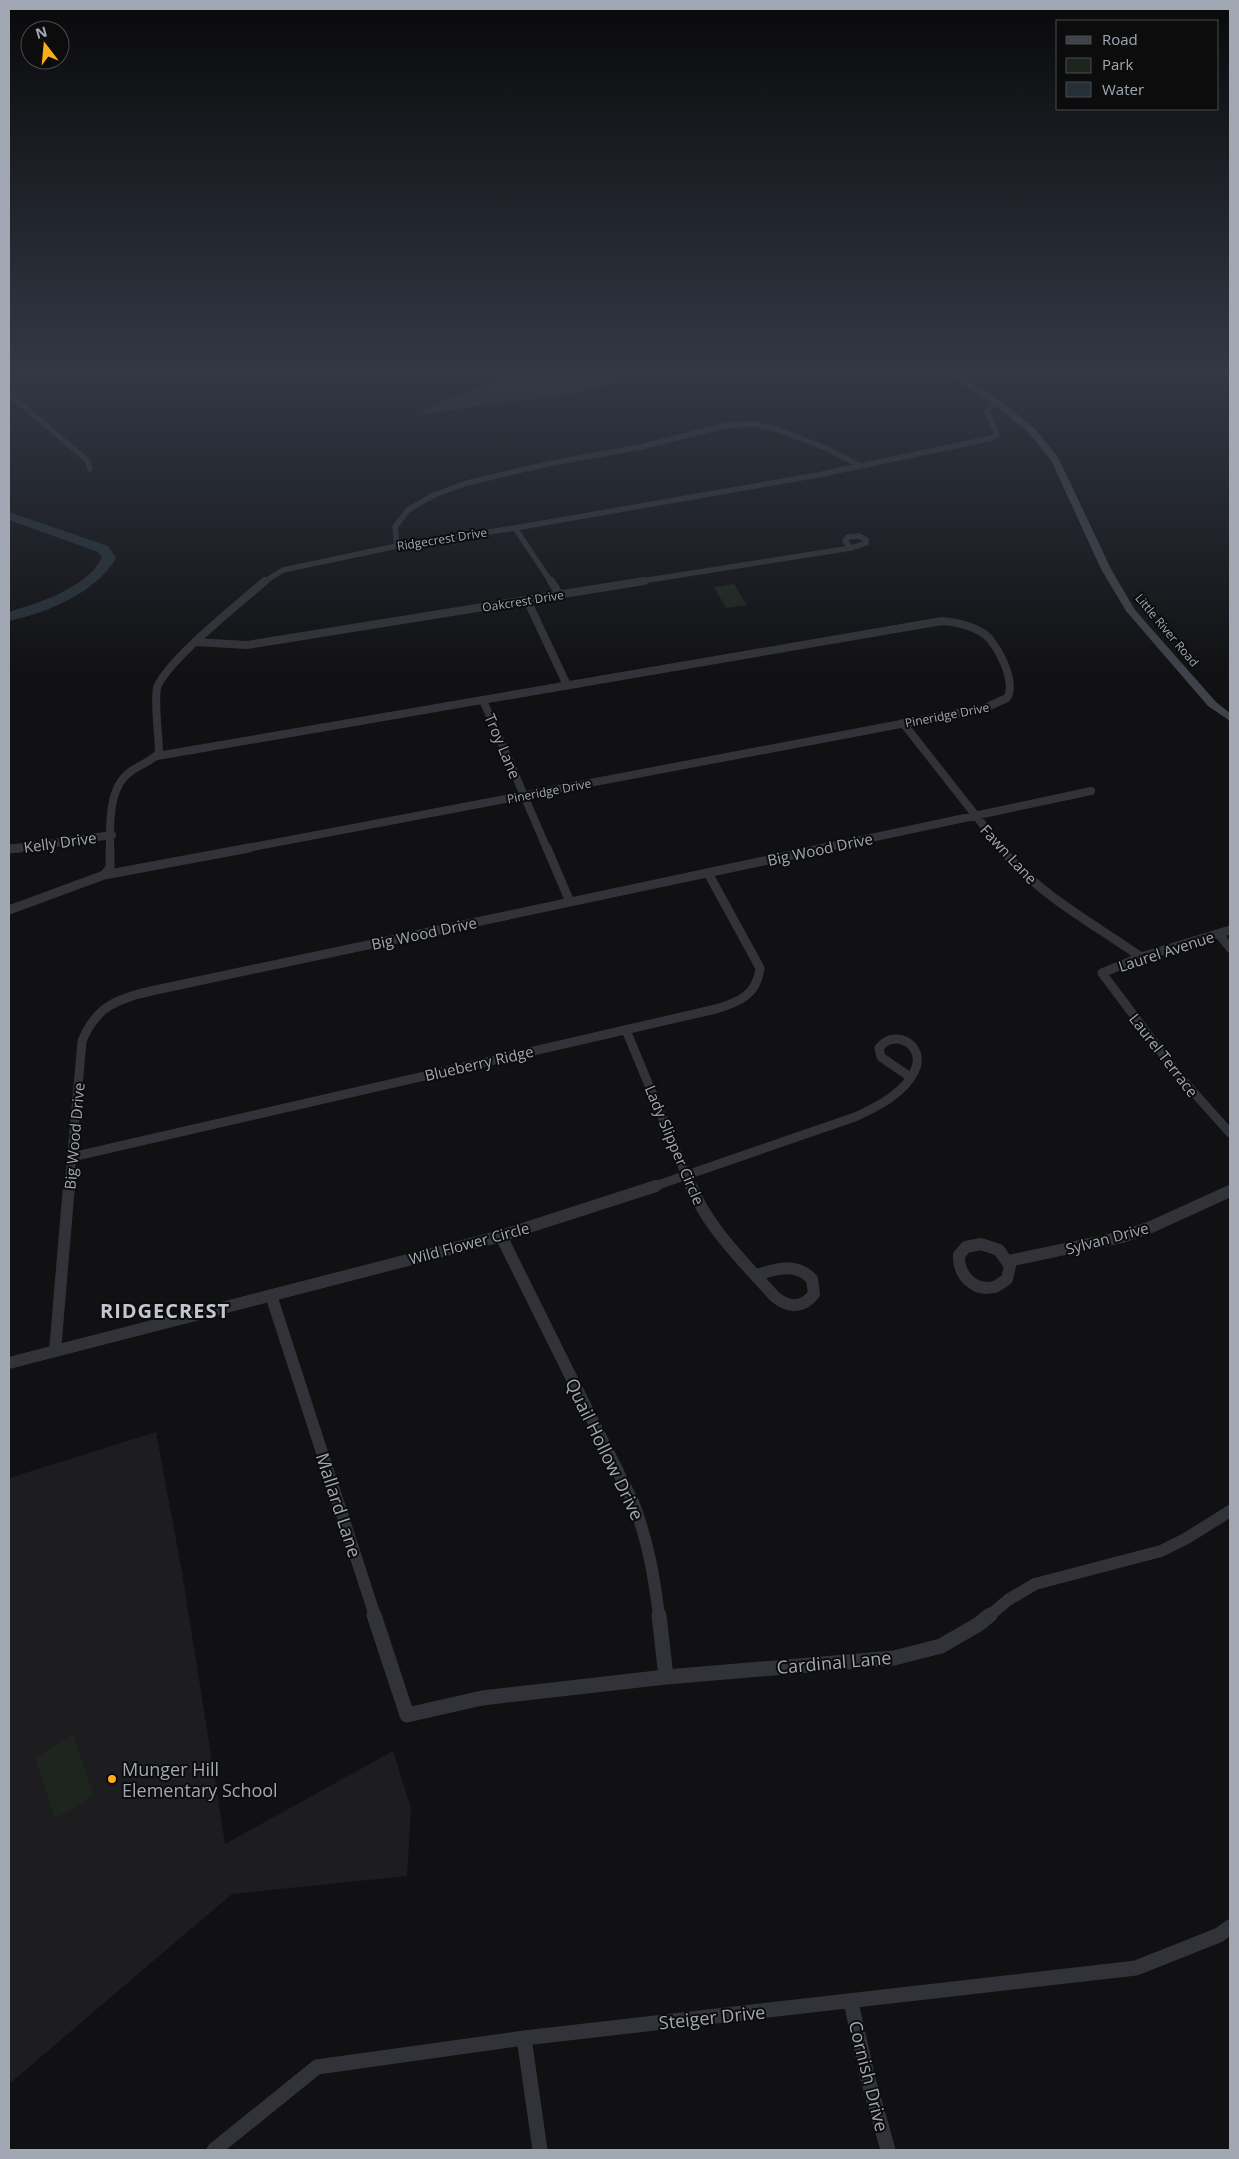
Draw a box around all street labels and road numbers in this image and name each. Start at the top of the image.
street label: Ridgecrest Drive [396,523,488,555]
street label: Oakcrest Drive [481,586,565,616]
street label: Little River Road [1131,590,1203,670]
street label: Pineridge Drive [903,698,991,731]
street label: Troy Lane [480,711,526,781]
street label: Pineridge Drive [505,774,593,807]
street label: Fawn Lane [976,820,1042,888]
street label: Kelly Drive [22,827,98,857]
street label: Big Wood Drive [765,828,875,870]
street label: Big Wood Drive [369,912,479,954]
street label: Laurel Avenue [1115,926,1217,976]
street label: Laurel Terrace [1125,1009,1203,1101]
street label: Blueberry Ridge [423,1041,535,1085]
street label: Big Wood Drive [59,1082,89,1190]
street label: Lady Slipper Circle [641,1082,709,1208]
street label: Wild Flower Circle [407,1217,531,1269]
street label: Sylvan Drive [1063,1217,1151,1259]
street label: Quail Hollow Drive [560,1374,650,1524]
street label: Mallard Lane [311,1450,367,1560]
street label: Cardinal Lane [776,1645,892,1679]
street label: Steiger Drive [658,1999,766,2035]
street label: Cornish Drive [844,2018,894,2134]

